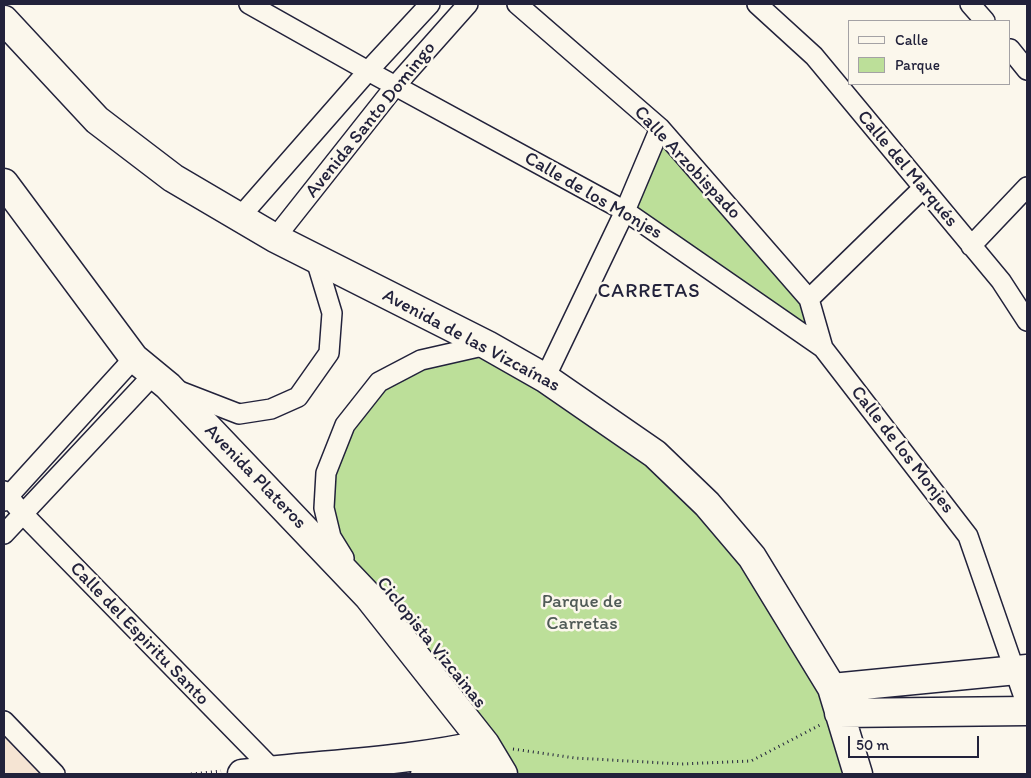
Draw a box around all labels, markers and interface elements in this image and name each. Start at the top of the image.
legend [848,20,1011,85]
text: Calle [895,31,928,49]
street label: Avenida Santo Domingo [301,37,441,203]
text: Parque [895,56,940,74]
street label: Calle Arzobispado [629,102,745,224]
street label: Calle del Marqués [852,106,962,232]
street label: Calle de los Monjes [520,147,666,245]
district label: CARRETAS [596,280,702,304]
street label: Avenida de las Vizcaínas [378,285,564,397]
street label: Calle de los Monjes [845,382,959,518]
street label: Avenida Plateros [199,420,311,534]
street label: Calle del Espiritu Santo [64,557,214,711]
street label: Ciclopista Vizcainas [371,573,491,713]
park label: Parque de Carretas [542,591,622,635]
scale bar [851,726,982,758]
text: 50 m [856,736,889,754]

